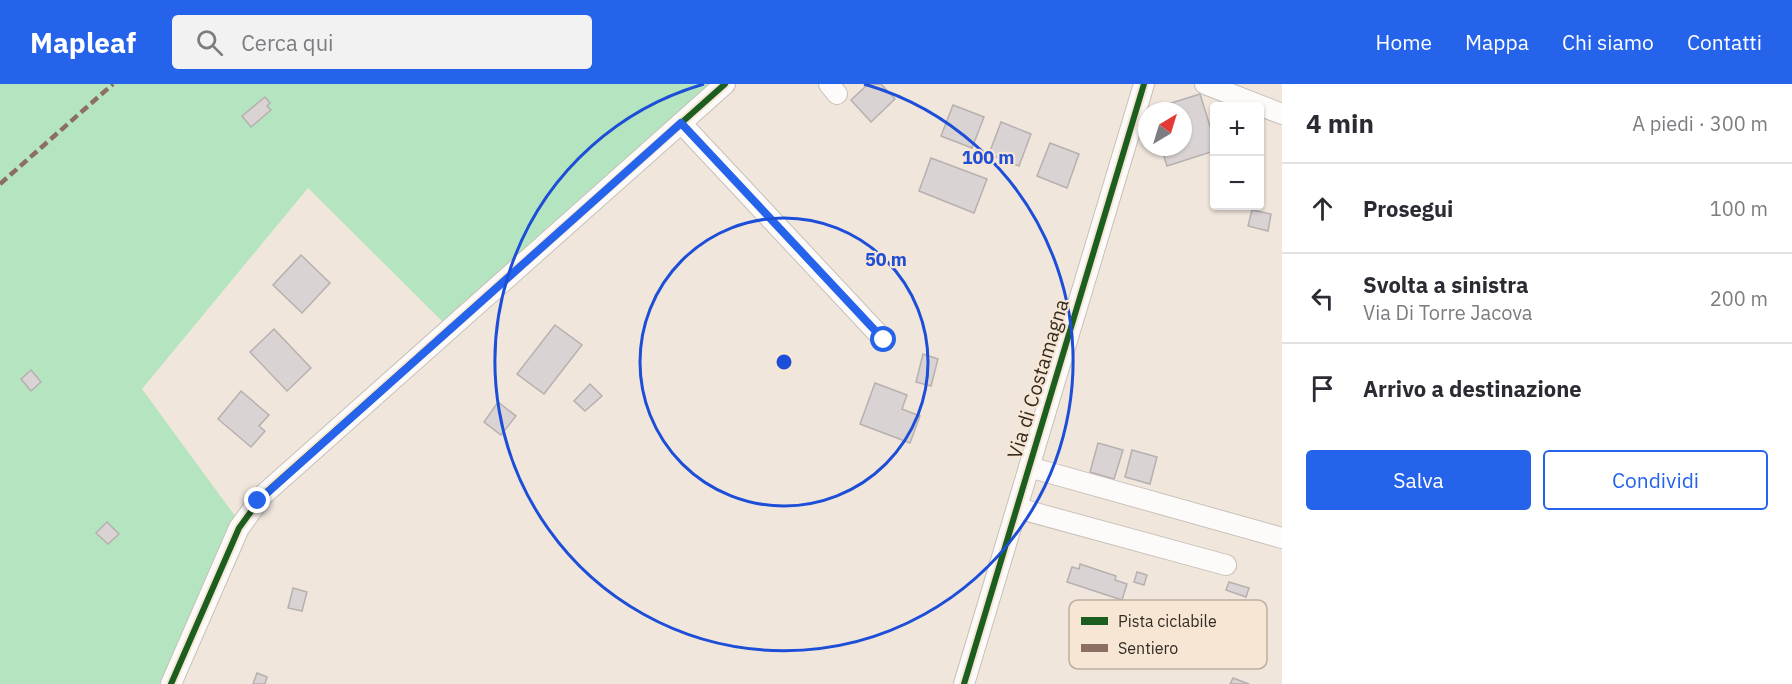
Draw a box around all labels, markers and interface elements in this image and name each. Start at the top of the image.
search box [172,15,592,69]
text: Mapleaf [30,24,136,61]
icon: search [193,26,226,59]
text: Cerca qui [241,28,334,57]
text: Home [1376,28,1432,56]
text: Mappa [1465,28,1529,56]
text: Chi siamo [1562,28,1654,56]
text: Contatti [1687,28,1762,56]
north arrow [1138,102,1192,156]
map controls [1210,102,1264,210]
button: + [1210,102,1264,156]
text: 4 min [1306,106,1374,140]
text: A piedi · 300 m [1632,110,1768,137]
text: 100 m [962,146,1014,169]
button: − [1210,156,1264,210]
icon: ahead [1306,192,1339,225]
text: Prosegui [1363,194,1453,223]
text: 100 m [1710,195,1768,222]
text: 50 m [865,248,907,271]
text: Svolta a sinistra [1363,270,1528,299]
icon: left [1306,282,1339,315]
text: 200 m [1710,285,1768,312]
street label: Via di Costamagna [1000,295,1075,462]
text: Via Di Torre Jacova [1363,299,1533,326]
route start [870,326,896,352]
centre of rings [774,352,794,372]
icon: arrive [1306,372,1339,405]
text: Arrivo a destinazione [1363,374,1582,403]
button: Salva [1306,450,1531,510]
button: Condividi [1543,450,1768,510]
route end [244,487,270,513]
legend [1069,600,1267,669]
text: Pista ciclabile [1118,611,1217,631]
text: Sentiero [1118,638,1178,658]

